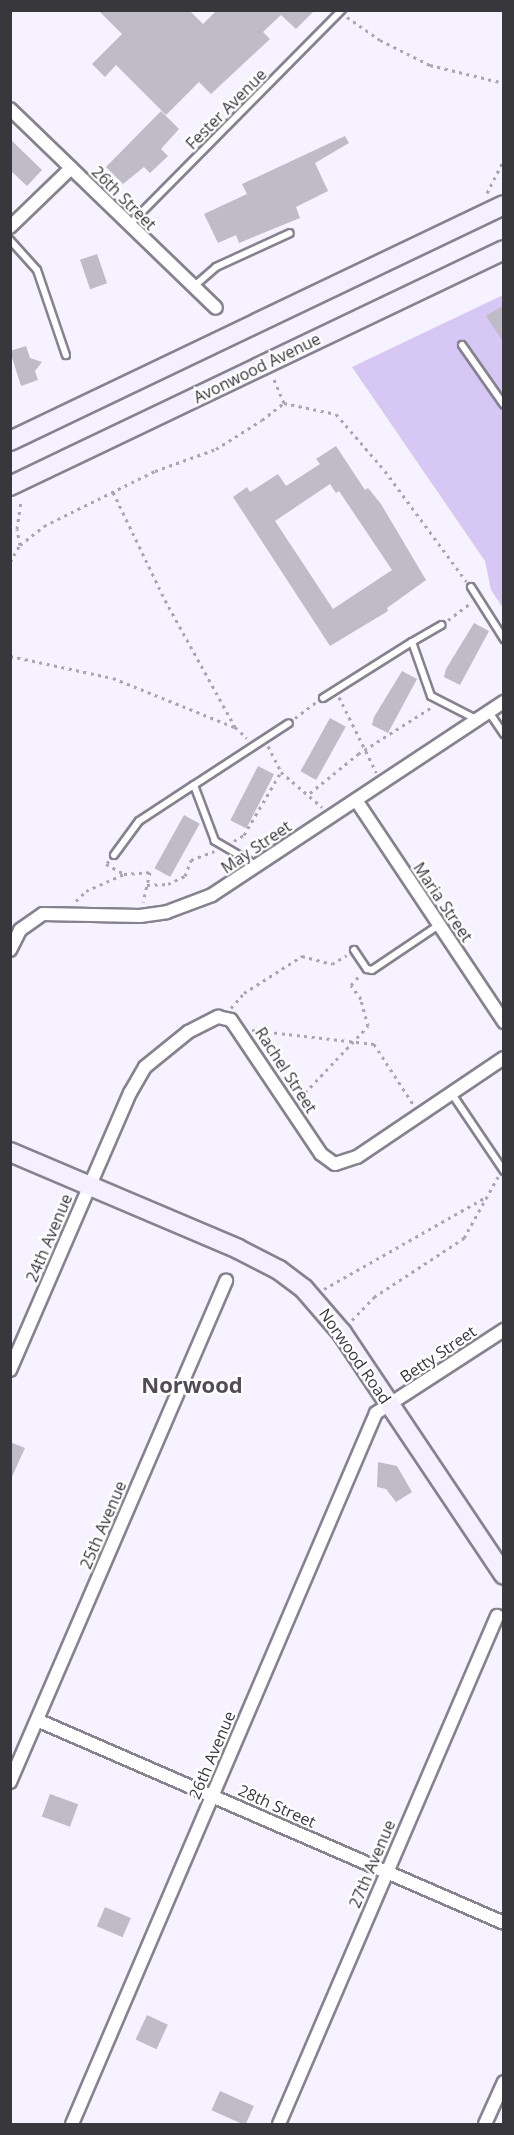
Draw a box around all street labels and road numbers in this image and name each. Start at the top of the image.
street label: Fester Avenue [182,65,270,153]
street label: 26th Street [88,162,160,234]
street label: Avonwood Avenue [190,329,324,407]
street label: May Street [217,817,295,877]
street label: Maria Street [409,859,477,945]
street label: Rachel Street [251,1024,321,1116]
street label: 24th Avenue [22,1191,76,1285]
street label: Norwood Road [315,1305,395,1407]
street label: Betty Street [396,1322,480,1386]
street label: 25th Avenue [76,1478,130,1572]
street label: 26th Avenue [185,1708,239,1802]
street label: 28th Street [235,1780,319,1832]
street label: 27th Avenue [345,1817,399,1911]

